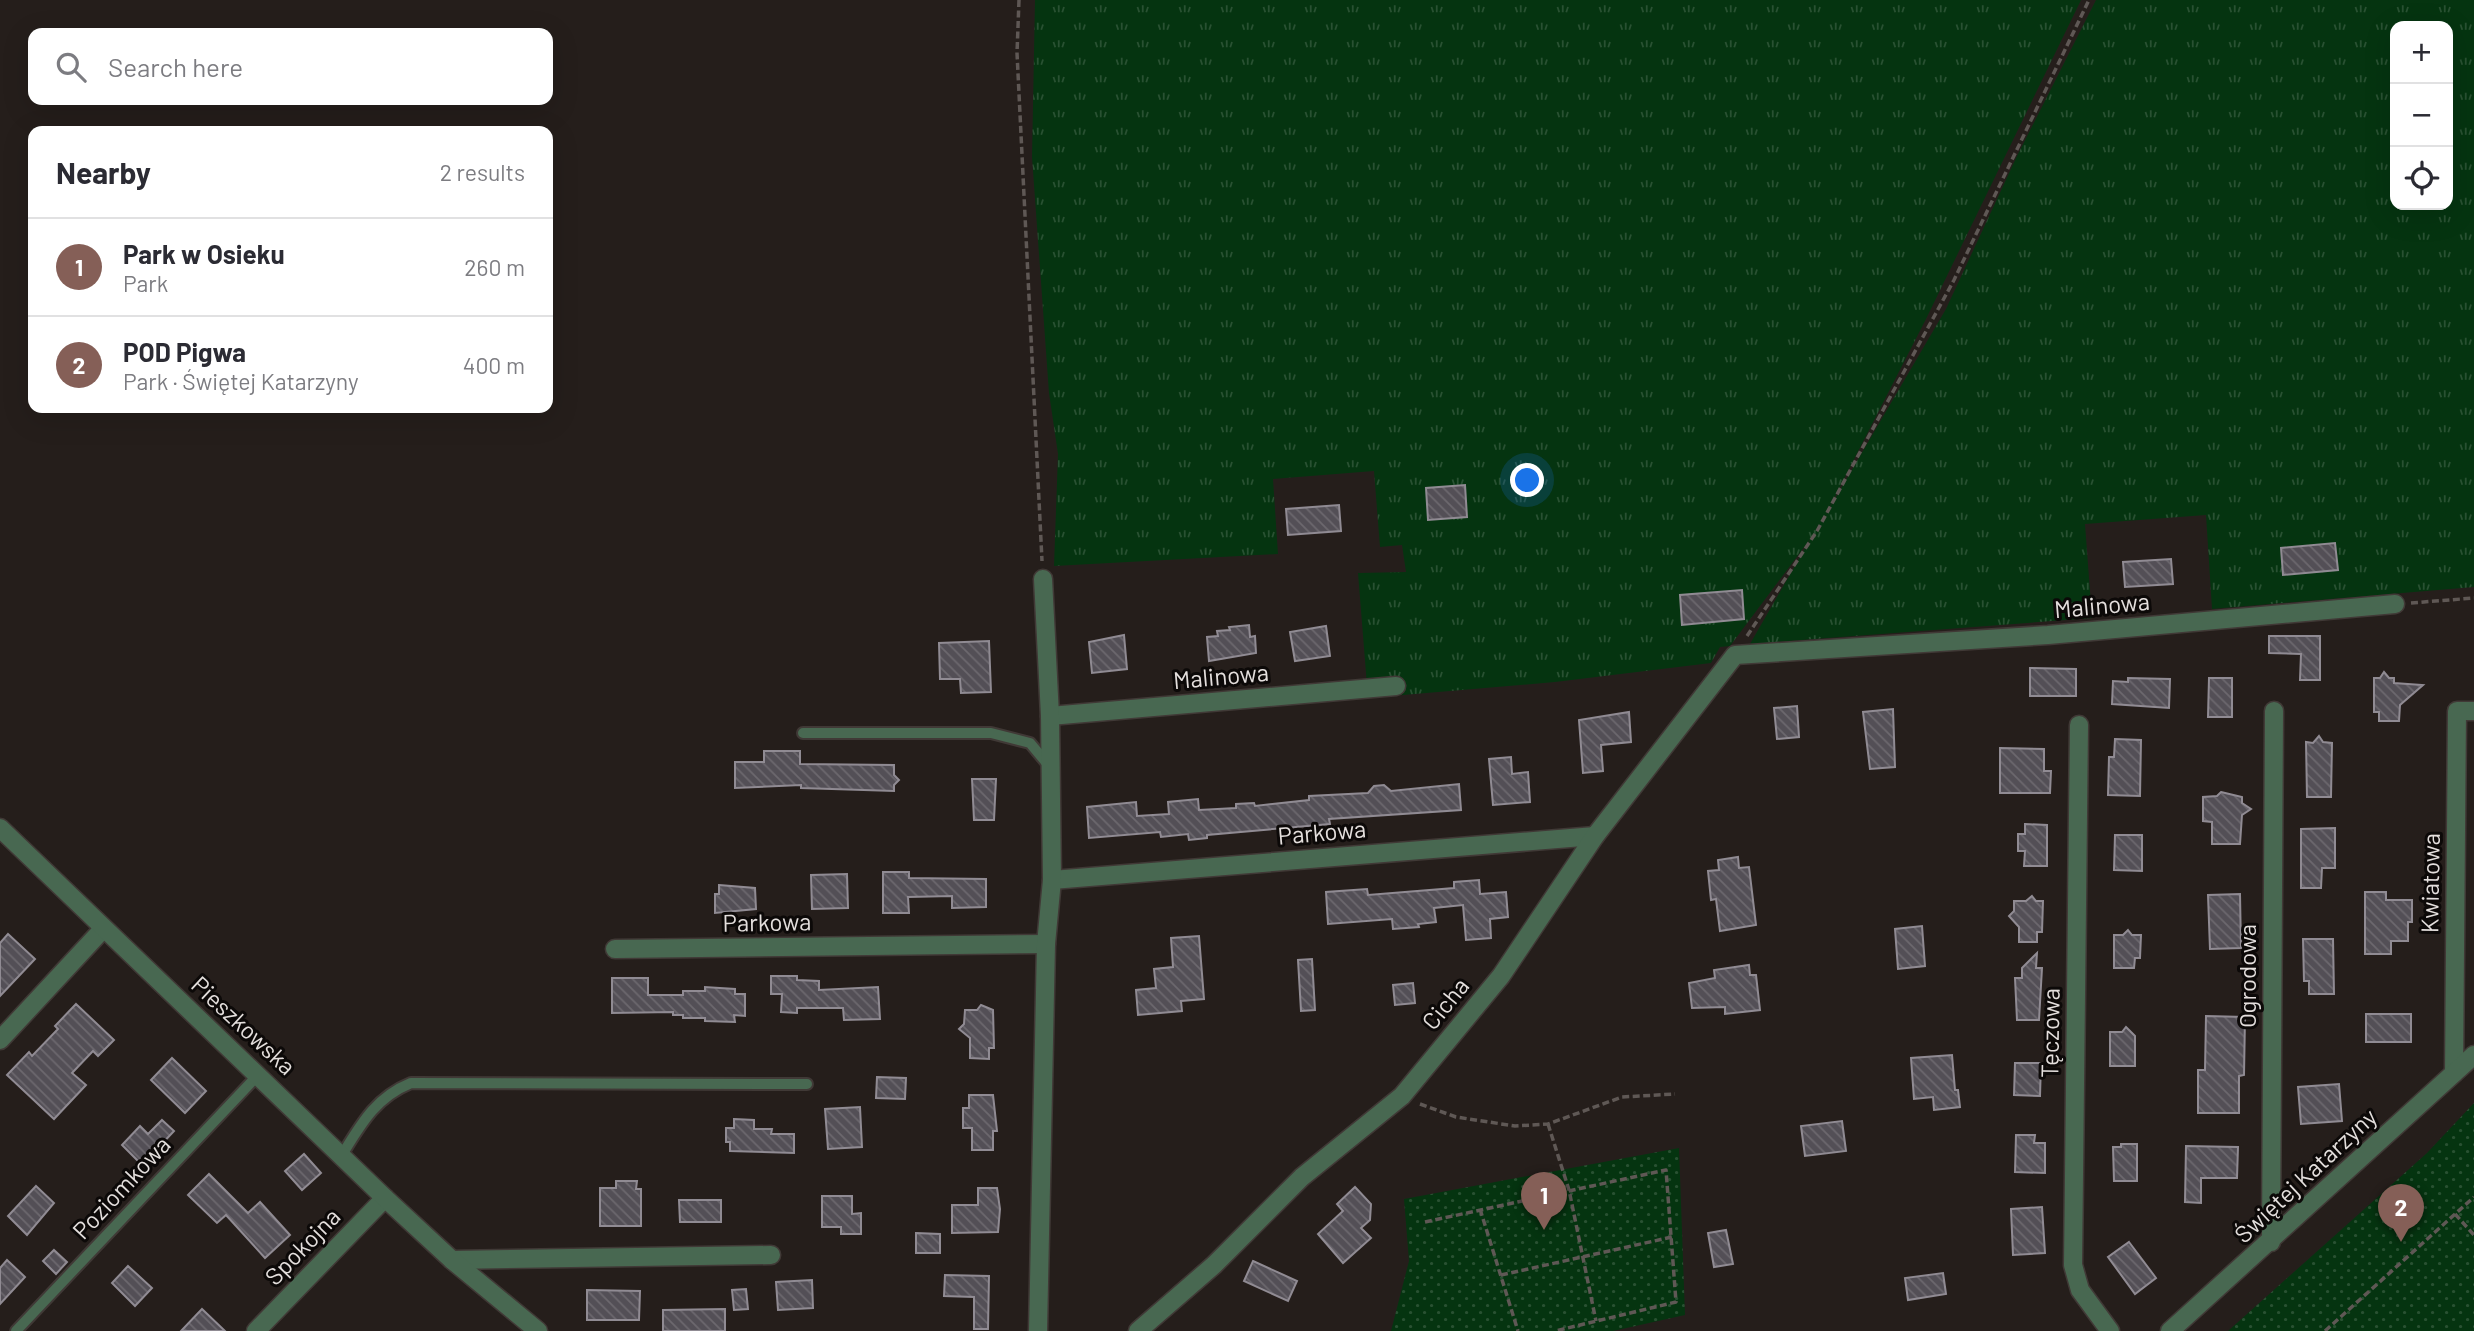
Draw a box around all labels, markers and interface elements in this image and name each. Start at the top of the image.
map controls [2390,21,2453,210]
button: + [2390,21,2453,84]
search box [28,28,553,105]
icon: search [52,48,90,86]
text: Search here [108,51,243,82]
button: − [2390,84,2453,147]
button: locate [2390,147,2453,210]
text: Nearby [56,154,151,190]
text: 2 results [440,158,525,186]
text: Park w Osieku [123,238,285,269]
text: 1 [75,253,83,281]
text: 260 m [464,253,525,281]
text: Park [123,269,168,297]
text: POD Pigwa [123,336,246,367]
text: 2 [73,351,85,379]
text: 400 m [463,351,525,379]
text: Park · Świętej Katarzyny [123,367,359,395]
your location [1510,463,1544,497]
street label: Malinowa [2053,586,2151,623]
street label: Malinowa [1172,657,1270,694]
street label: Parkowa [1276,813,1367,850]
street label: Kwiatowa [2414,833,2445,933]
street label: Parkowa [722,906,812,937]
street label: Ogrodowa [2232,924,2261,1028]
street label: Pieszkowska [186,969,302,1080]
street label: Cicha [1415,971,1474,1035]
street label: Tęczowa [2034,988,2065,1078]
street label: Świętej Katarzyny [2228,1102,2382,1248]
street label: Poziomkowa [66,1130,176,1244]
pin: 1 [1521,1172,1567,1230]
pin: 2 [2378,1184,2424,1242]
street label: Spokojna [258,1201,346,1291]

